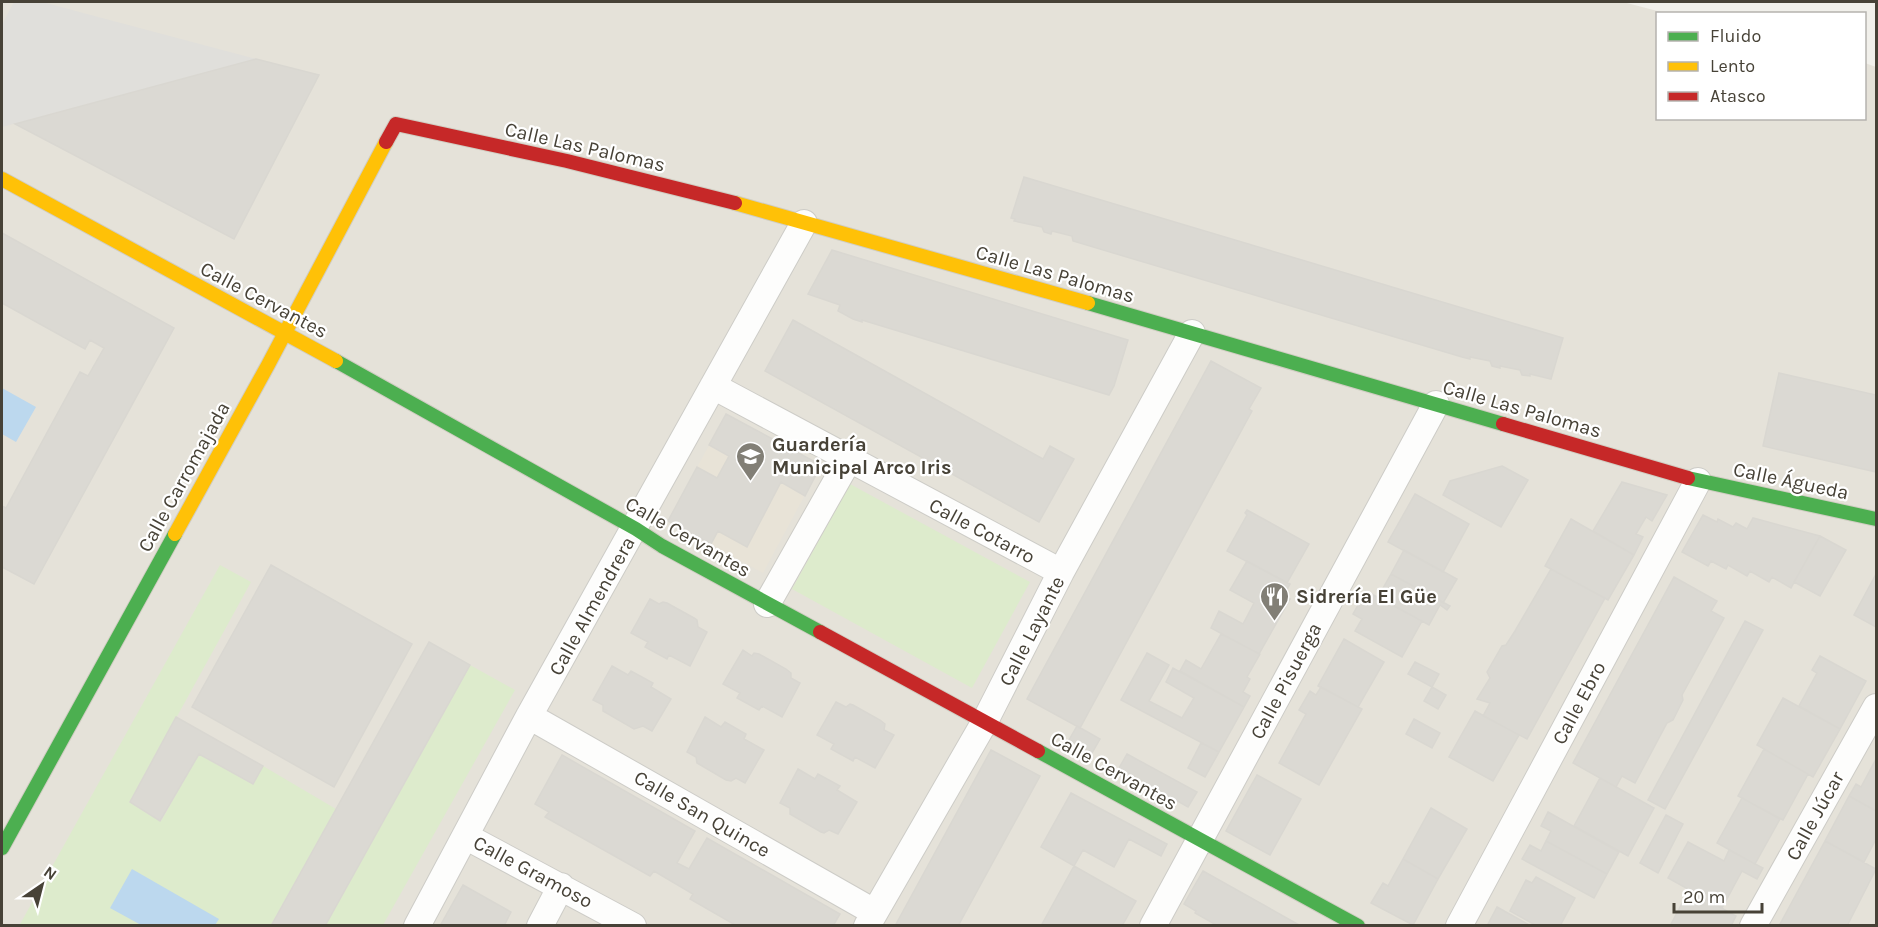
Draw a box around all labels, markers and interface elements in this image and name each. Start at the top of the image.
legend [1656,12,1866,120]
text: Fluido [1710,25,1761,47]
text: Lento [1710,55,1755,77]
text: Atasco [1710,85,1766,107]
street label: Calle Las Palomas [503,117,667,177]
street label: Calle Las Palomas [973,240,1137,308]
street label: Calle Cervantes [196,257,332,343]
street label: Calle Las Palomas [1440,375,1604,443]
street label: Calle Carromajada [133,398,235,556]
place label: Guardería Municipal Arco Iris [772,433,952,479]
school or university icon: Guardería Municipal Arco Iris [735,440,767,482]
street label: Calle Águeda [1731,457,1851,504]
street label: Calle Cervantes [621,492,755,582]
street label: Calle Cotarro [925,493,1039,569]
street label: Calle Almendrera [544,533,640,679]
street label: Calle Layante [995,572,1069,690]
restaurant icon: Sidrería El Güe [1259,580,1291,622]
place label: Sidrería El Güe [1296,585,1437,608]
street label: Calle Pisuerga [1246,619,1326,743]
street label: Calle Ebro [1548,658,1610,748]
street label: Calle Cervantes [1047,727,1181,815]
street label: Calle San Quince [630,766,774,862]
street label: Calle Júcar [1781,767,1849,865]
street label: Calle Gramoso [469,831,597,913]
north arrow [12,855,72,915]
text: N [40,862,60,884]
scale bar [1674,876,1762,914]
text: 20 m [1683,886,1725,908]

